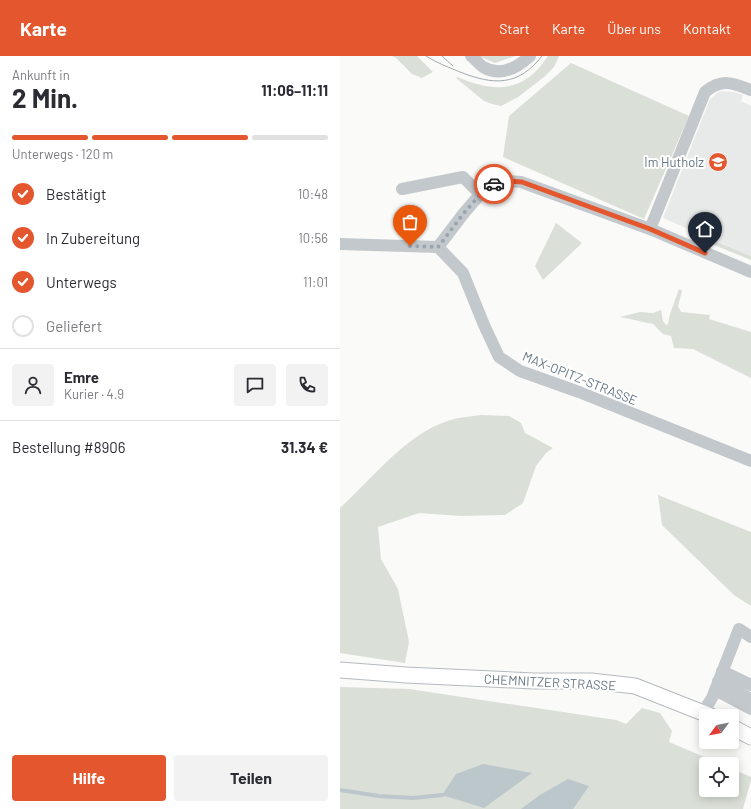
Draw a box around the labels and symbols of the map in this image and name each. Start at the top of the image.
school or university icon: Im Hutholz [707,151,729,173]
place label: Im Hutholz [644,154,704,170]
courier [474,164,514,204]
pin [393,205,427,246]
pin [688,212,722,253]
street label: MAX-OPITZ-STRASSE [520,348,640,408]
street label: CHEMNITZER STRASSE [484,671,617,693]
north arrow [699,709,739,749]

